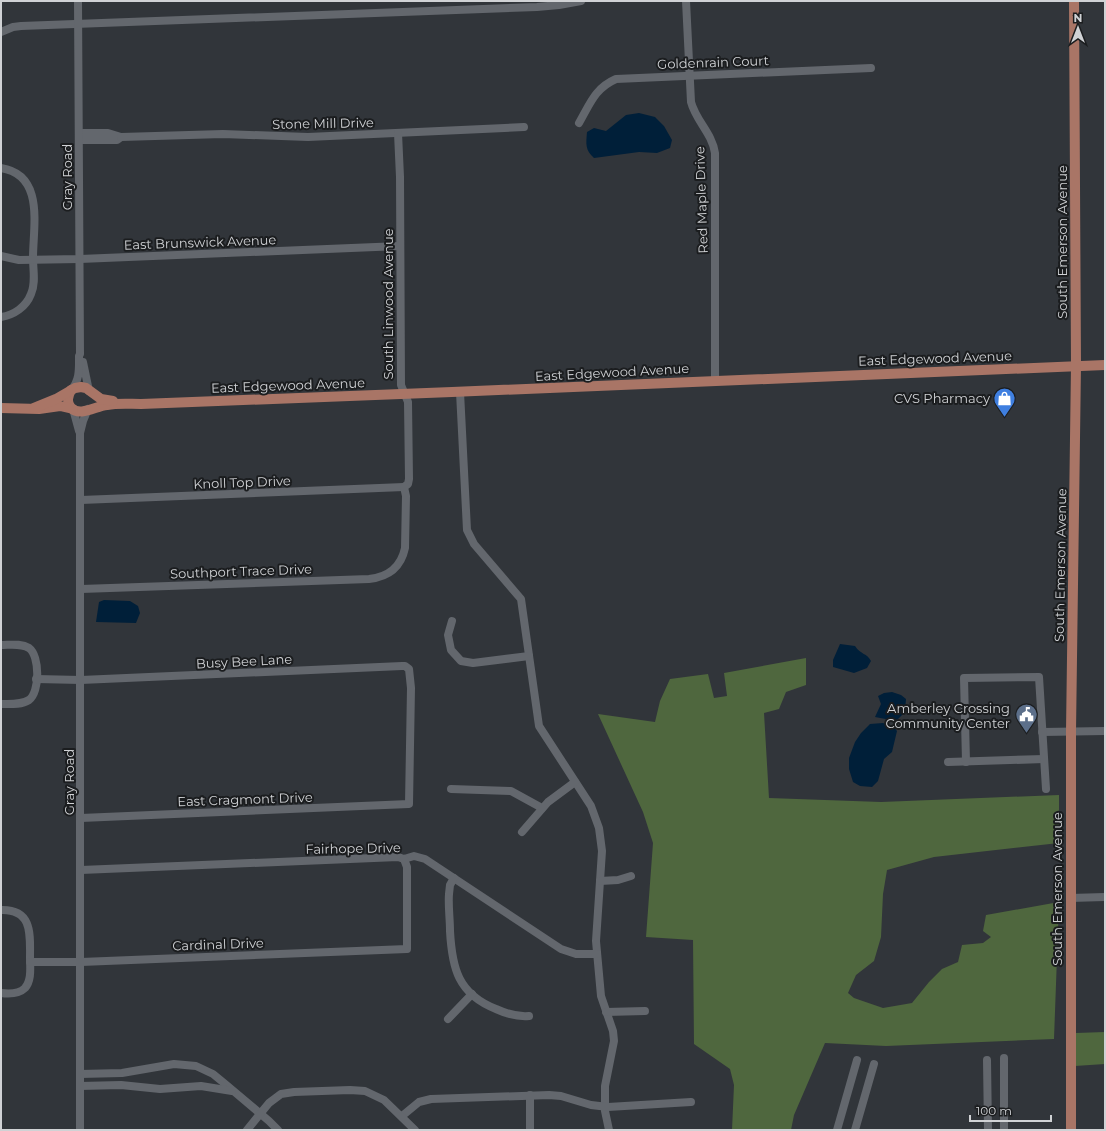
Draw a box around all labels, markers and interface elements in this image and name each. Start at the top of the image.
north arrow [1058,8,1098,48]
text: N [1074,11,1082,25]
street label: Goldenrain Court [657,52,769,72]
street label: Stone Mill Drive [272,114,374,132]
street label: Gray Road [59,144,75,210]
street label: Red Maple Drive [691,146,711,254]
street label: South Emerson Avenue [1054,165,1070,319]
street label: South Linwood Avenue [380,228,396,379]
street label: East Brunswick Avenue [124,231,277,253]
street label: East Edgewood Avenue [858,347,1012,369]
street label: East Edgewood Avenue [535,360,690,384]
street label: East Edgewood Avenue [211,374,365,396]
shop icon: CVS Pharmacy [992,385,1018,418]
place label: CVS Pharmacy [894,390,991,406]
street label: Knoll Top Drive [193,472,291,492]
street label: South Emerson Avenue [1051,488,1069,642]
street label: Southport Trace Drive [170,561,312,581]
street label: Busy Bee Lane [196,650,293,672]
place label: Amberley Crossing Community Center [886,700,1010,731]
public building icon: Amberley Crossing Community Center [1013,702,1039,735]
street label: Gray Road [61,749,77,815]
street label: East Cragmont Drive [177,789,313,809]
street label: South Emerson Avenue [1049,812,1065,966]
street label: Fairhope Drive [305,839,401,857]
street label: Cardinal Drive [172,934,264,954]
scale bar [970,1097,1051,1123]
text: 100 m [976,1103,1012,1118]

